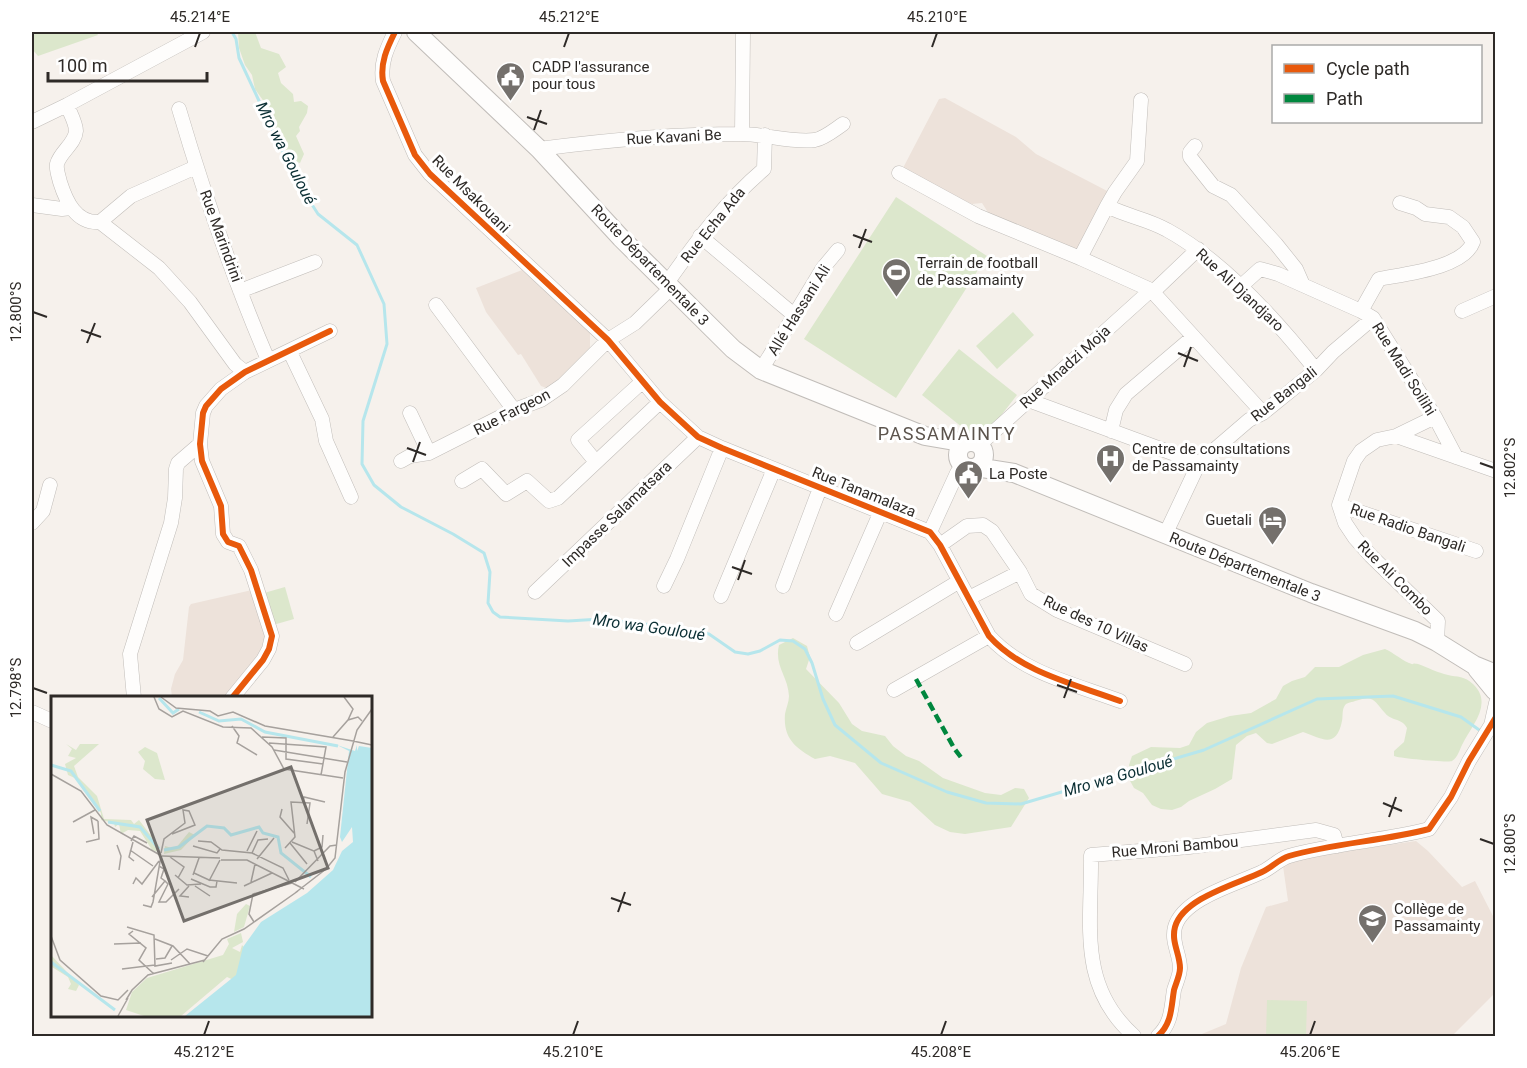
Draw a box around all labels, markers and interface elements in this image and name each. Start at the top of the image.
text: 45.214°E [170,8,231,26]
text: 45.212°E [539,8,600,26]
text: 45.210°E [907,8,968,26]
scale bar [48,45,207,83]
legend [1272,45,1482,123]
text: 100 m [57,55,108,76]
place label: CADP l'assurance pour tous [532,58,649,93]
text: Cycle path [1326,58,1410,79]
public building icon: CADP l'assurance pour tous [495,60,527,102]
text: Path [1326,88,1363,109]
water label: Mro wa Gouloué [252,98,320,208]
street label: Rue Kavani Be [626,126,722,148]
street label: Rue Msakouani [428,151,514,237]
street label: Rue Echa Ada [677,184,749,266]
street label: Rue Marindrini [196,188,246,284]
street label: Route Départementale 3 [587,201,713,329]
street label: Rue Ali Djandjaro [1192,245,1288,335]
place label: Terrain de football de Passamainty [917,254,1038,289]
sports icon: Terrain de football de Passamainty [880,256,912,298]
street label: Allé Hassani Ali [764,261,834,359]
text: 12.800°S [7,282,25,342]
street label: Rue Madi Soilihi [1368,319,1440,419]
street label: Rue Mnadzi Moja [1016,322,1114,412]
street label: Rue Bangali [1247,363,1321,425]
street label: Rue Fargeon [471,385,553,439]
district label: PASSAMAINTY [878,423,1016,444]
text: 12.802°S [1501,438,1519,498]
place label: Centre de consultations de Passamainty [1132,440,1290,475]
hospital icon: Centre de consultations de Passamainty [1095,442,1127,484]
street label: Impasse Salamatsara [559,457,675,571]
public building icon: La Poste [952,458,984,500]
street label: Rue Tanamalaza [809,463,919,521]
place label: La Poste [989,465,1048,483]
street label: Rue Radio Bangali [1348,500,1468,556]
hotel icon: Guetali [1257,504,1289,546]
place label: Guetali [1205,511,1252,529]
street label: Route Départementale 3 [1167,528,1323,606]
street label: Rue Ali Combo [1354,537,1436,619]
street label: Rue des 10 Villas [1041,592,1151,656]
water label: Mro wa Gouloué [592,610,706,644]
text: 12.798°S [7,658,25,718]
inset map [51,696,372,1017]
water label: Mro wa Gouloué [1061,751,1175,801]
text: 12.800°S [1501,814,1519,874]
street label: Rue Mroni Bambou [1111,832,1239,862]
place label: Collège de Passamainty [1394,900,1480,935]
school or university icon: Collège de Passamainty [1357,902,1389,944]
text: 45.212°E [174,1043,235,1061]
text: 45.210°E [543,1043,604,1061]
text: 45.208°E [911,1043,972,1061]
text: 45.206°E [1280,1043,1341,1061]

